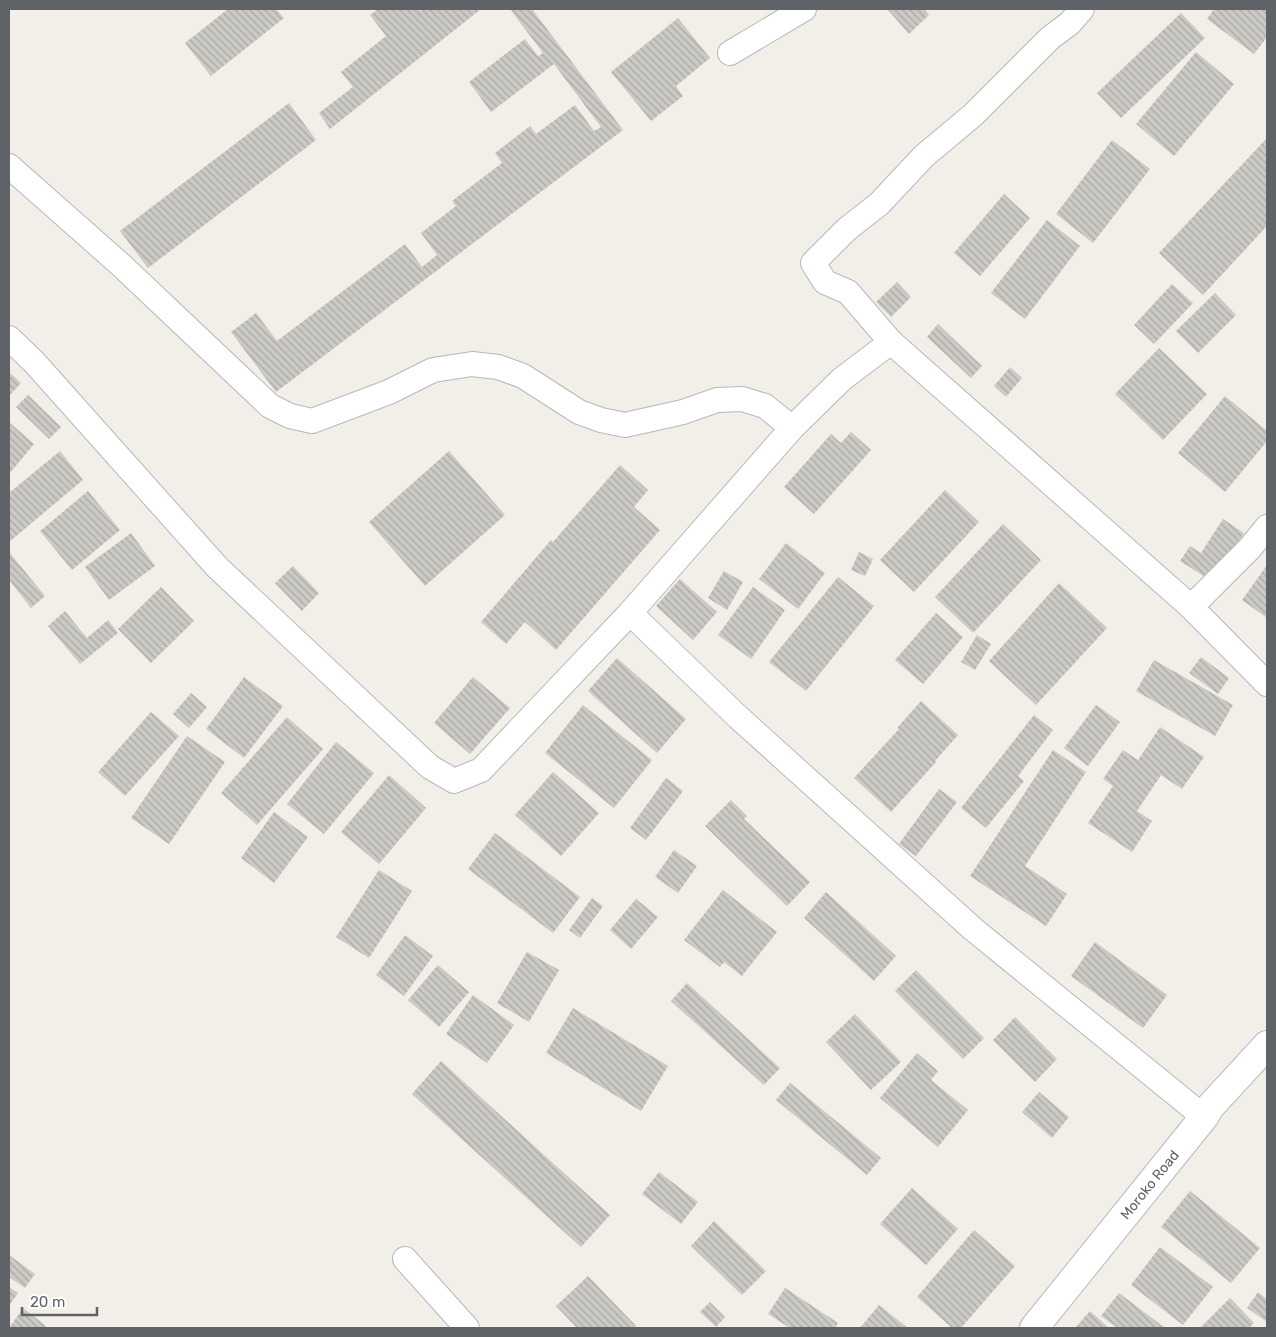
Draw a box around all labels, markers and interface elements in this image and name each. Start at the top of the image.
street label: Moroko Road [1116,1147,1182,1223]
scale bar [22,1284,98,1316]
text: 20 m [30,1293,65,1311]

